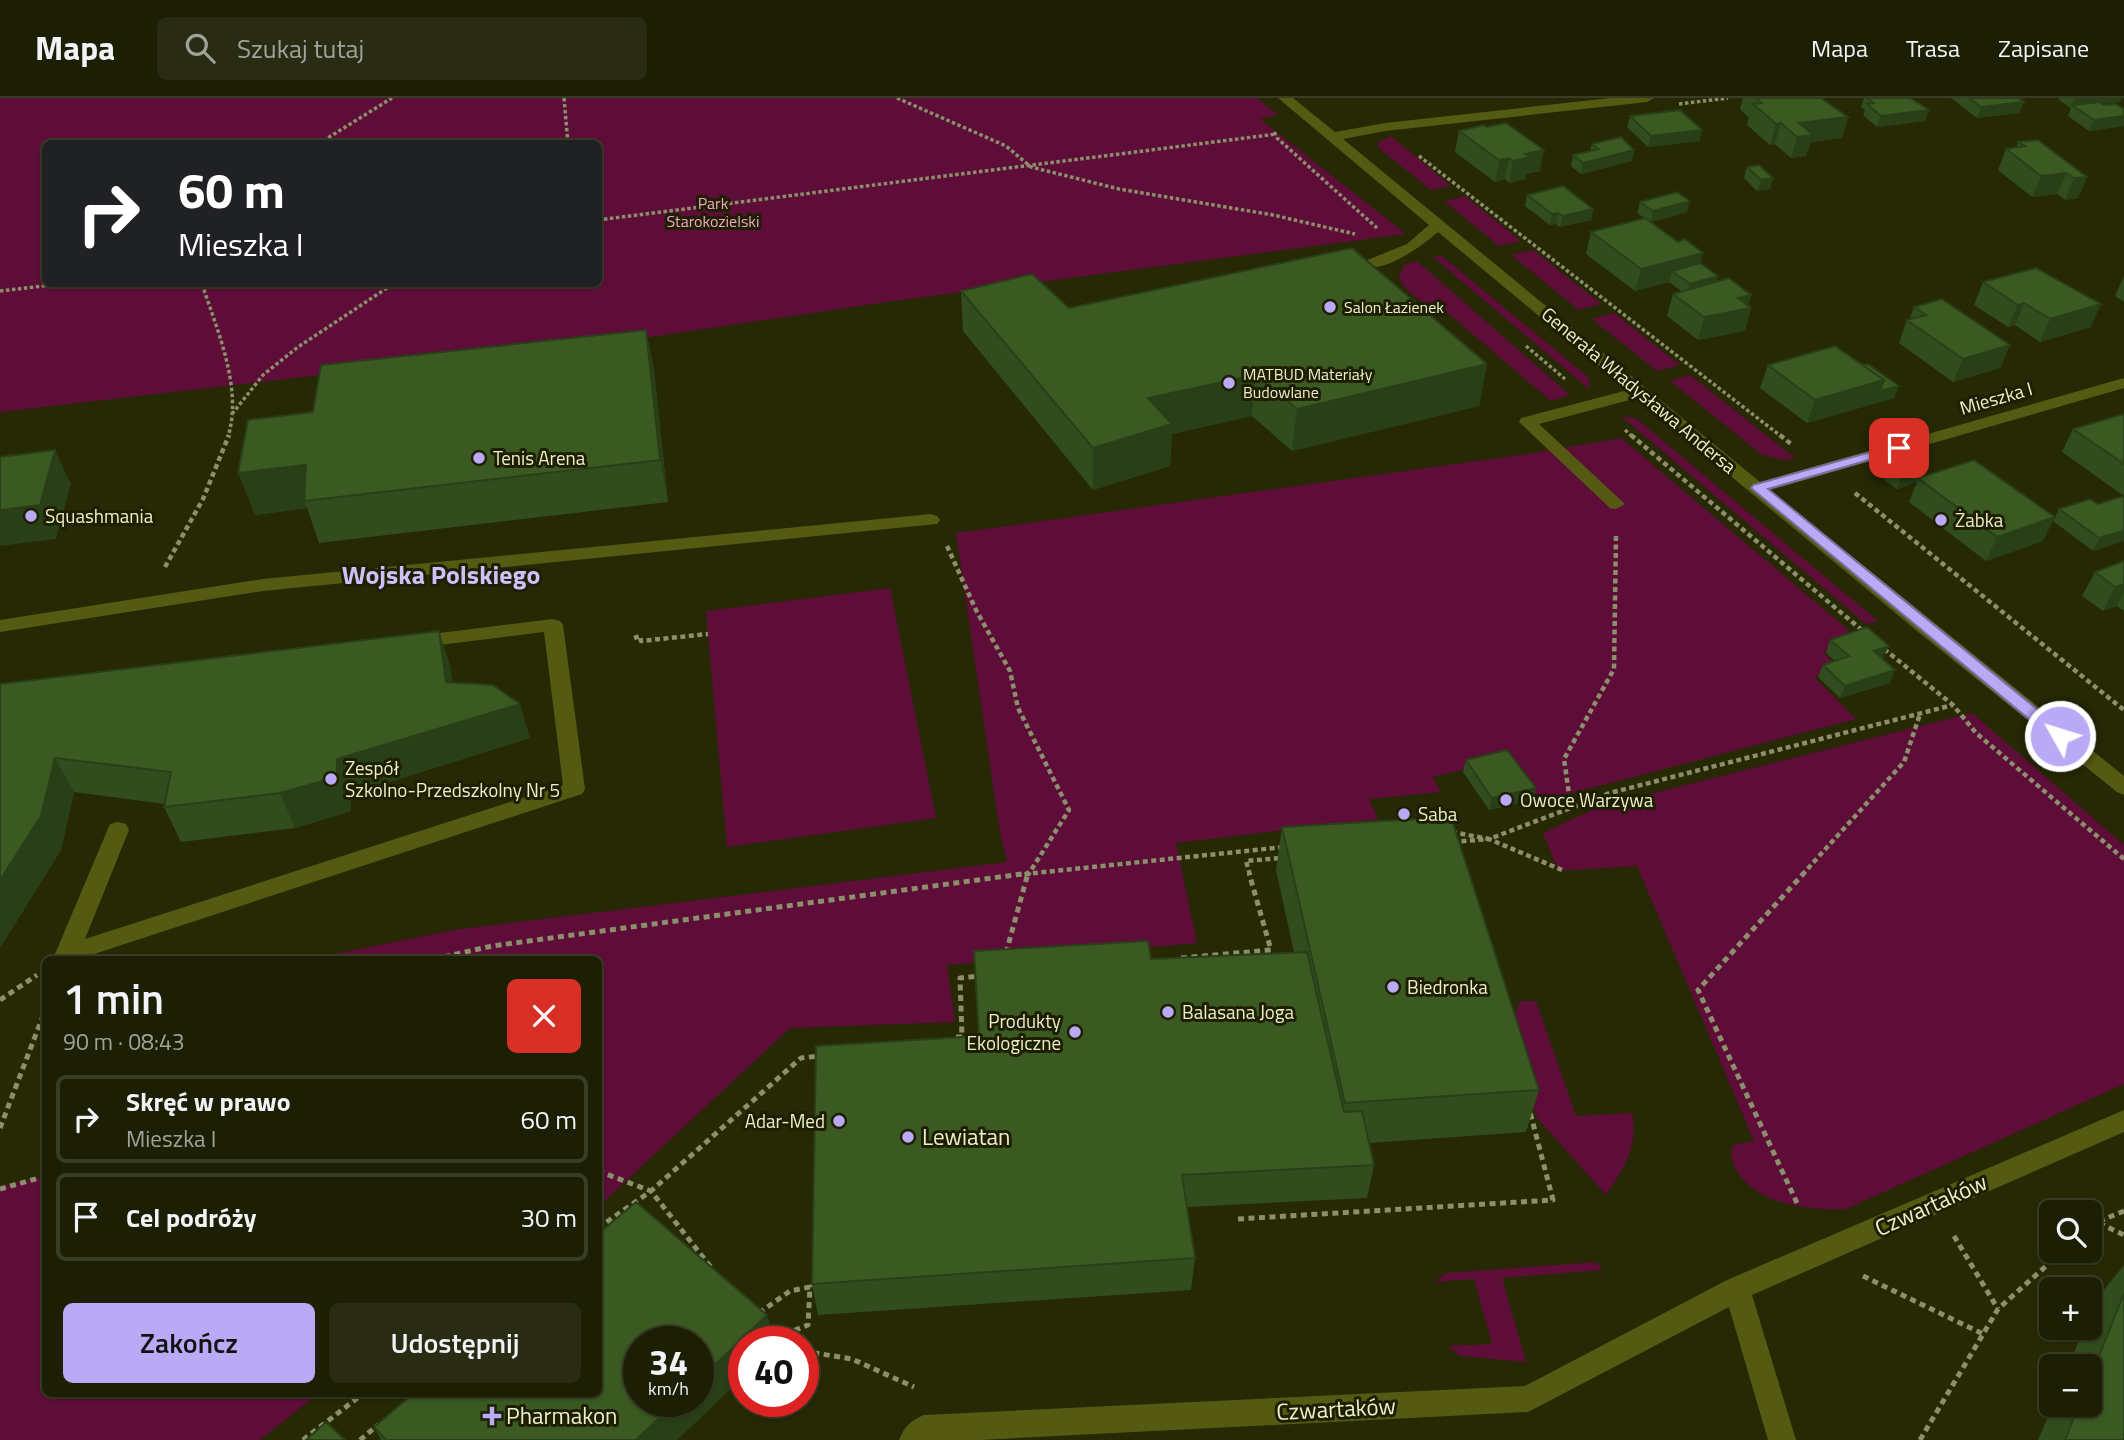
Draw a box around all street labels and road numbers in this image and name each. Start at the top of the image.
street label: Generała Władysława Andersa [1536,299,1743,480]
street label: Mieszka I [1956,373,2036,422]
street label: Czwartaków [1869,1164,1993,1245]
street label: Czwartaków [1275,1388,1397,1429]

